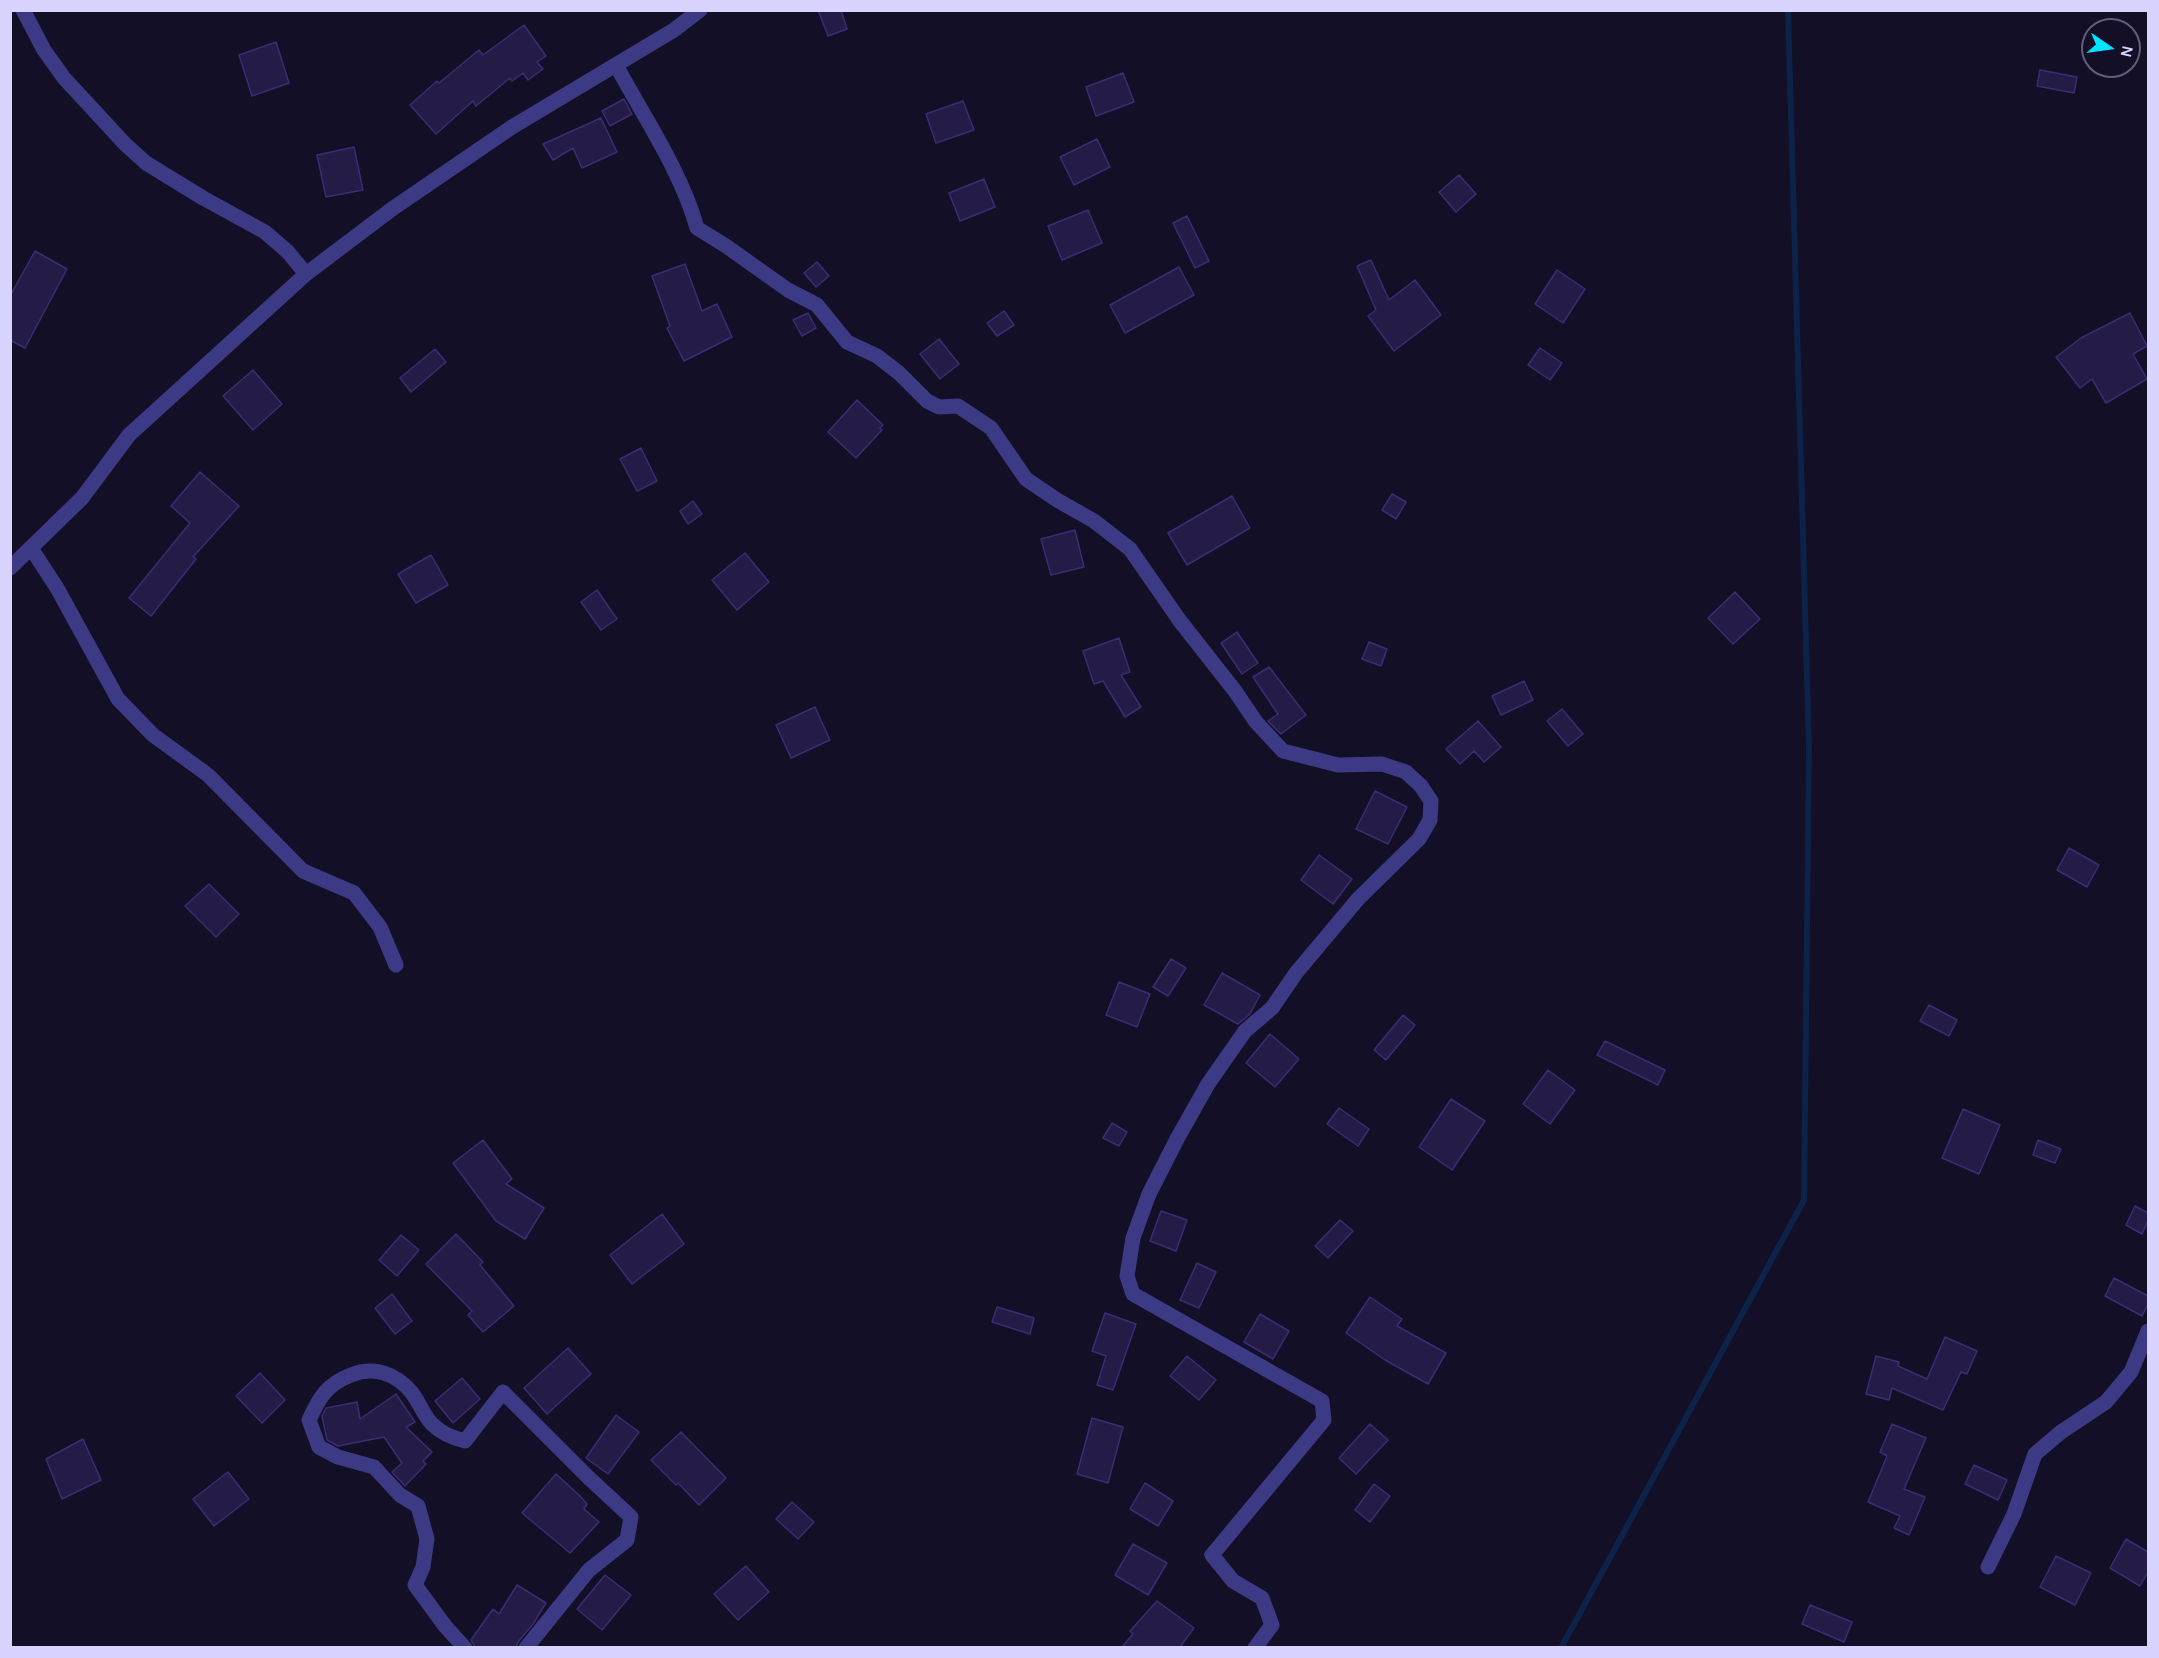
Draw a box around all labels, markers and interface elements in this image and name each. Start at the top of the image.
north arrow [2081,18,2141,78]
text: N [2117,44,2138,59]

